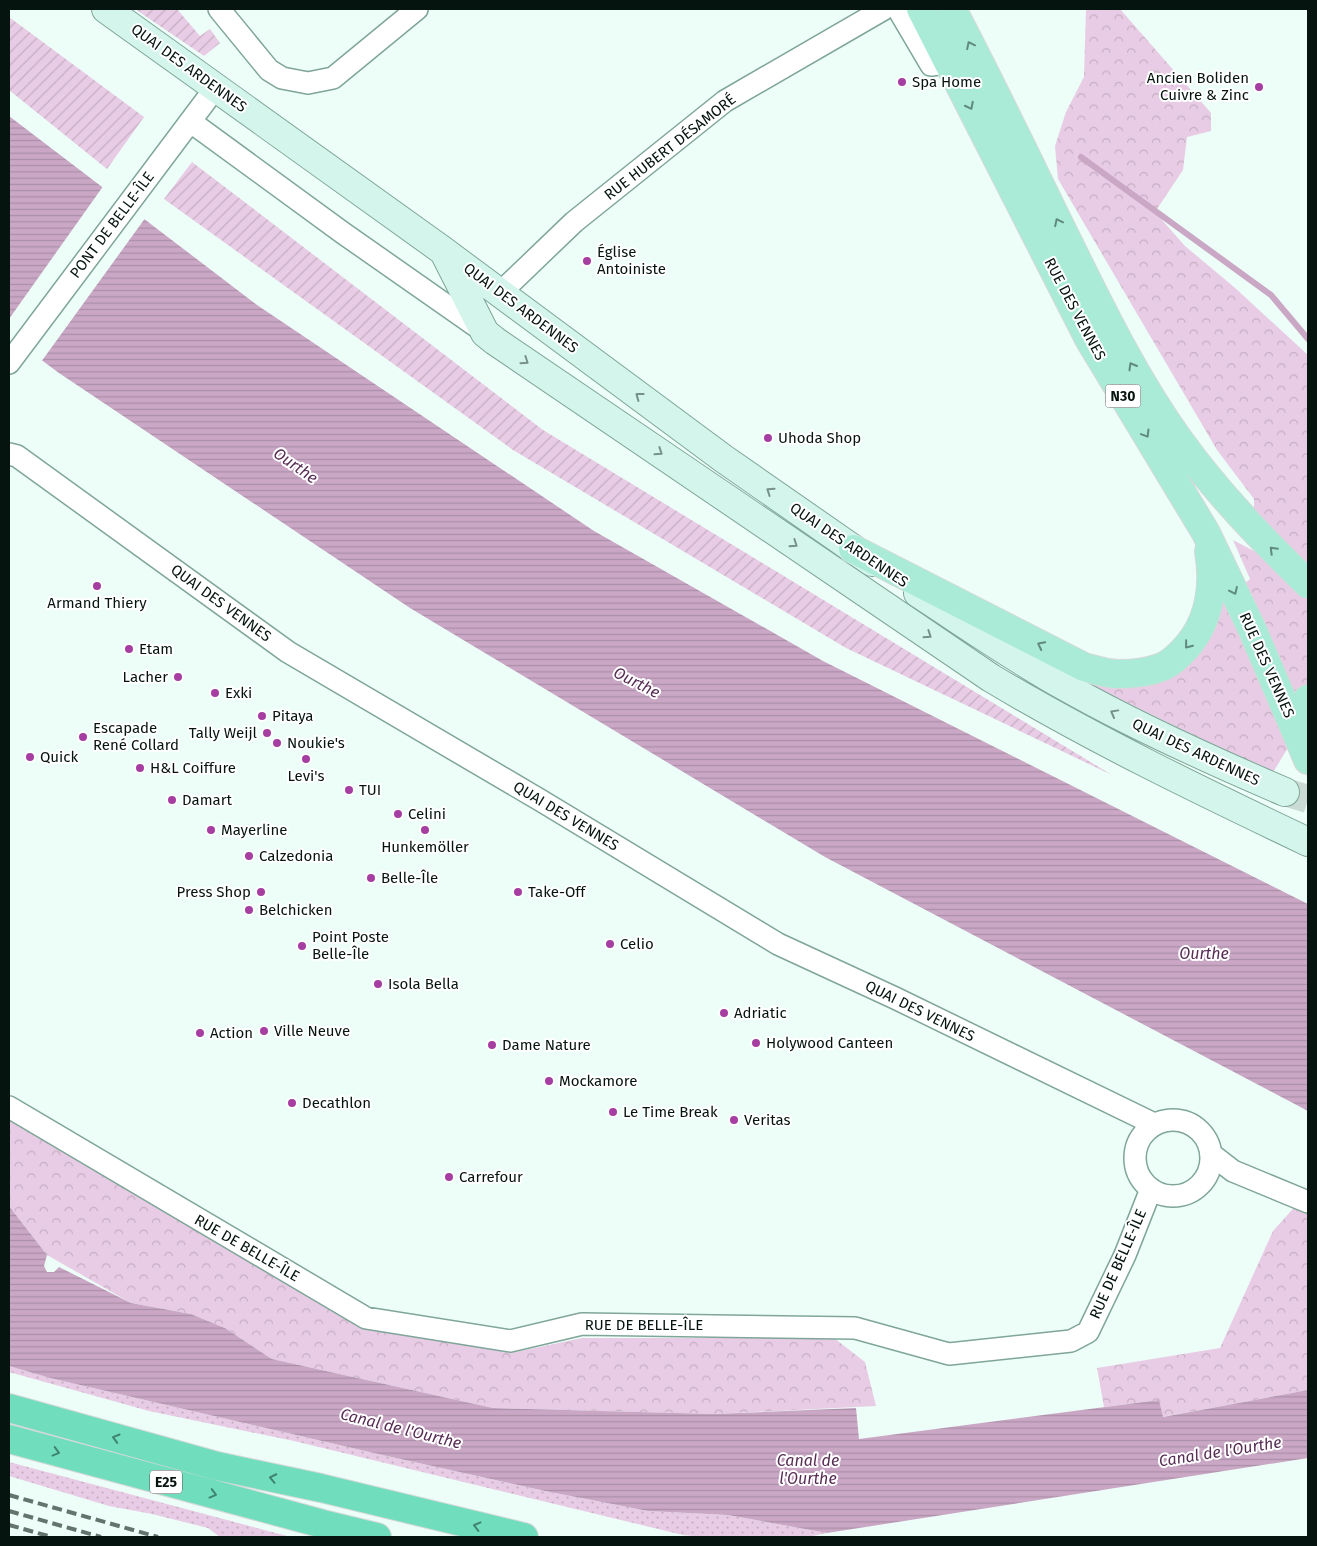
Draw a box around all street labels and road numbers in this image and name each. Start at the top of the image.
street label: QUAI DES ARDENNES [128,20,250,116]
street label: RUE HUBERT DÉSAMORÉ [601,90,739,204]
street label: PONT DE BELLE-ÎLE [66,168,158,282]
street label: RUE DES VENNES [1040,255,1110,363]
street label: QUAI DES ARDENNES [460,259,582,357]
road number: N30 [1106,384,1140,408]
street label: QUAI DES ARDENNES [786,499,912,591]
street label: QUAI DES VENNES [167,561,275,645]
street label: RUE DES VENNES [1236,609,1298,721]
street label: QUAI DES ARDENNES [1129,715,1263,789]
street label: QUAI DES VENNES [510,777,622,855]
street label: QUAI DES VENNES [862,977,978,1045]
street label: RUE DE BELLE-ÎLE [1086,1206,1150,1322]
street label: RUE DE BELLE-ÎLE [191,1211,303,1285]
street label: RUE DE BELLE-ÎLE [585,1316,703,1334]
road number: E25 [150,1470,182,1494]

